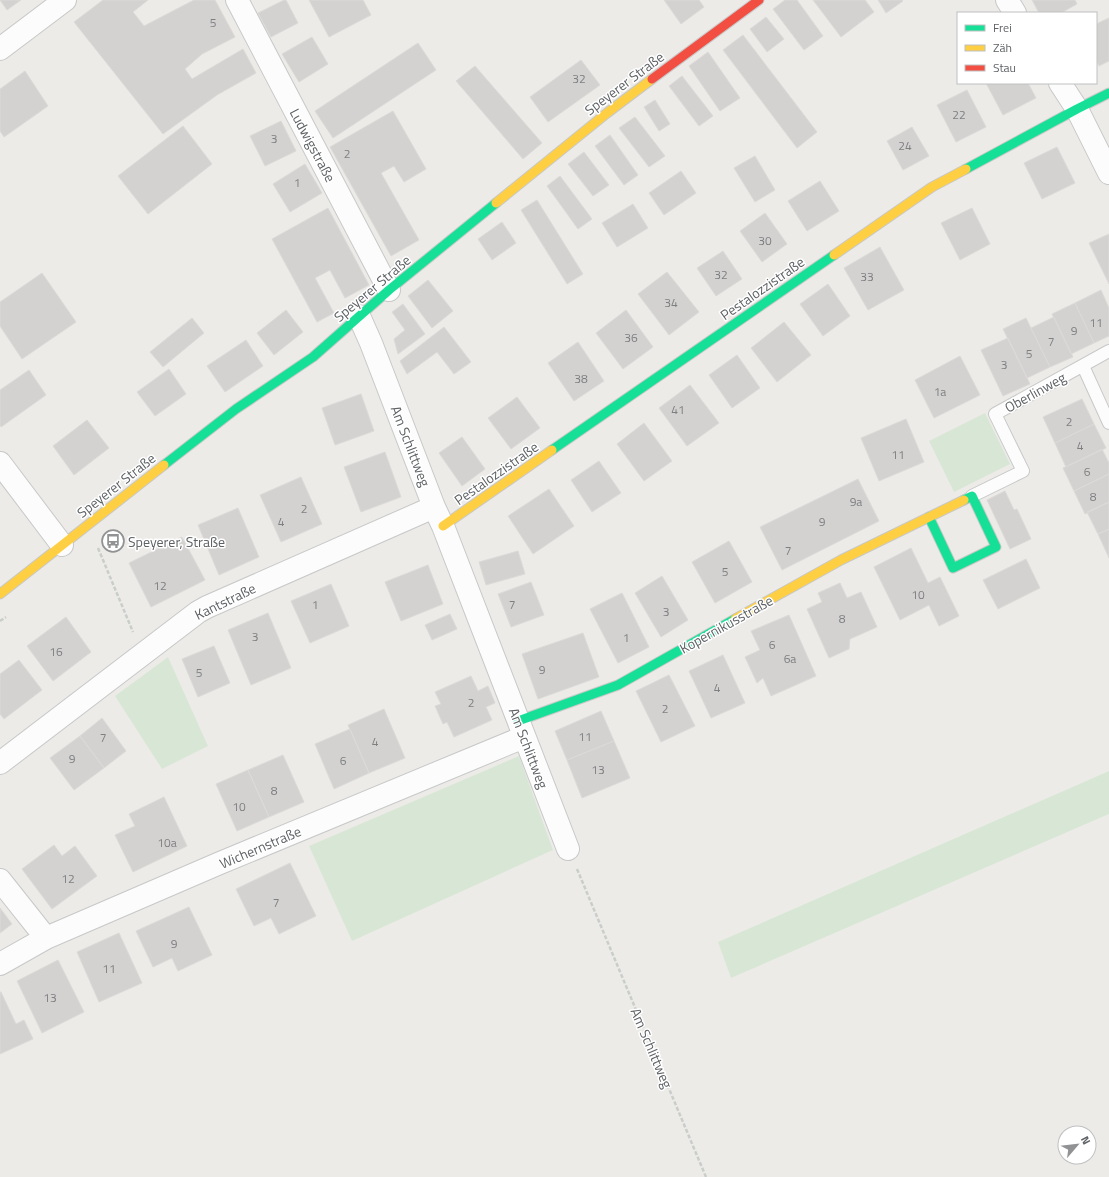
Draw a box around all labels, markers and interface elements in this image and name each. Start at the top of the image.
legend [957,12,1097,84]
house number: 5 [210,13,217,32]
text: Frei [993,18,1012,37]
text: Zäh [993,38,1012,57]
street label: Speyerer Straße [580,46,668,120]
text: Stau [993,58,1016,77]
house number: 32 [572,69,586,88]
street label: Ludwigstraße [285,104,341,186]
house number: 22 [952,105,966,124]
house number: 3 [271,129,277,148]
house number: 24 [898,136,912,155]
house number: 2 [344,144,350,163]
house number: 1 [294,173,300,192]
house number: 30 [758,231,772,250]
street label: Speyerer Straße [329,250,415,326]
street label: Pestalozzistraße [716,251,808,325]
house number: 32 [714,265,728,284]
house number: 33 [860,267,874,286]
house number: 34 [664,293,678,312]
house number: 11 [1089,313,1103,332]
house number: 9 [1071,321,1078,340]
house number: 36 [624,328,638,347]
house number: 7 [1048,332,1054,351]
house number: 5 [1026,344,1033,363]
house number: 3 [1001,355,1007,374]
street label: Oberlinweg [1001,367,1069,417]
house number: 38 [574,369,588,388]
house number: 1a [934,382,946,401]
house number: 41 [671,400,685,419]
street label: Am Schlittweg [386,402,436,490]
house number: 2 [1066,412,1072,431]
street label: Pestalozzistraße [450,436,542,510]
house number: 4 [1077,436,1084,455]
house number: 11 [891,445,905,464]
street label: Speyerer Straße [72,448,160,522]
house number: 6 [1084,462,1091,481]
house number: 8 [1090,487,1097,506]
house number: 9a [850,492,862,511]
house number: 2 [301,499,307,518]
house number: 4 [278,512,285,531]
house number: 9 [819,512,826,531]
bus stop icon: Speyerer, Straße [100,528,126,554]
place label: Speyerer, Straße [128,531,225,552]
house number: 7 [785,541,791,560]
house number: 5 [722,562,729,581]
house number: 12 [153,576,167,595]
street label: Kantstraße [191,577,259,625]
house number: 10 [911,585,925,604]
street label: Kopernikusstraße [675,590,777,658]
house number: 1 [312,595,318,614]
house number: 7 [509,595,515,614]
house number: 3 [663,602,669,621]
house number: 8 [839,609,846,628]
house number: 3 [252,627,258,646]
house number: 1 [623,628,629,647]
house number: 6 [769,635,776,654]
house number: 16 [49,642,63,661]
house number: 6a [784,649,796,668]
house number: 9 [539,660,546,679]
house number: 5 [196,663,203,682]
house number: 4 [714,678,721,697]
house number: 2 [468,693,474,712]
house number: 2 [662,699,668,718]
street label: Am Schlittweg [504,704,554,792]
house number: 11 [578,727,592,746]
house number: 7 [100,728,106,747]
house number: 4 [372,732,379,751]
house number: 9 [69,749,76,768]
house number: 6 [340,751,347,770]
house number: 13 [591,760,605,779]
house number: 8 [271,781,278,800]
house number: 10 [232,797,246,816]
street label: Wichernstraße [216,820,304,874]
house number: 10a [157,833,177,852]
house number: 12 [61,869,75,888]
house number: 7 [273,893,279,912]
house number: 9 [171,934,178,953]
house number: 11 [102,959,116,978]
house number: 13 [43,988,57,1007]
street label: Am Schlittweg [626,1005,678,1091]
north arrow [1057,1125,1097,1165]
text: N [1077,1133,1095,1147]

